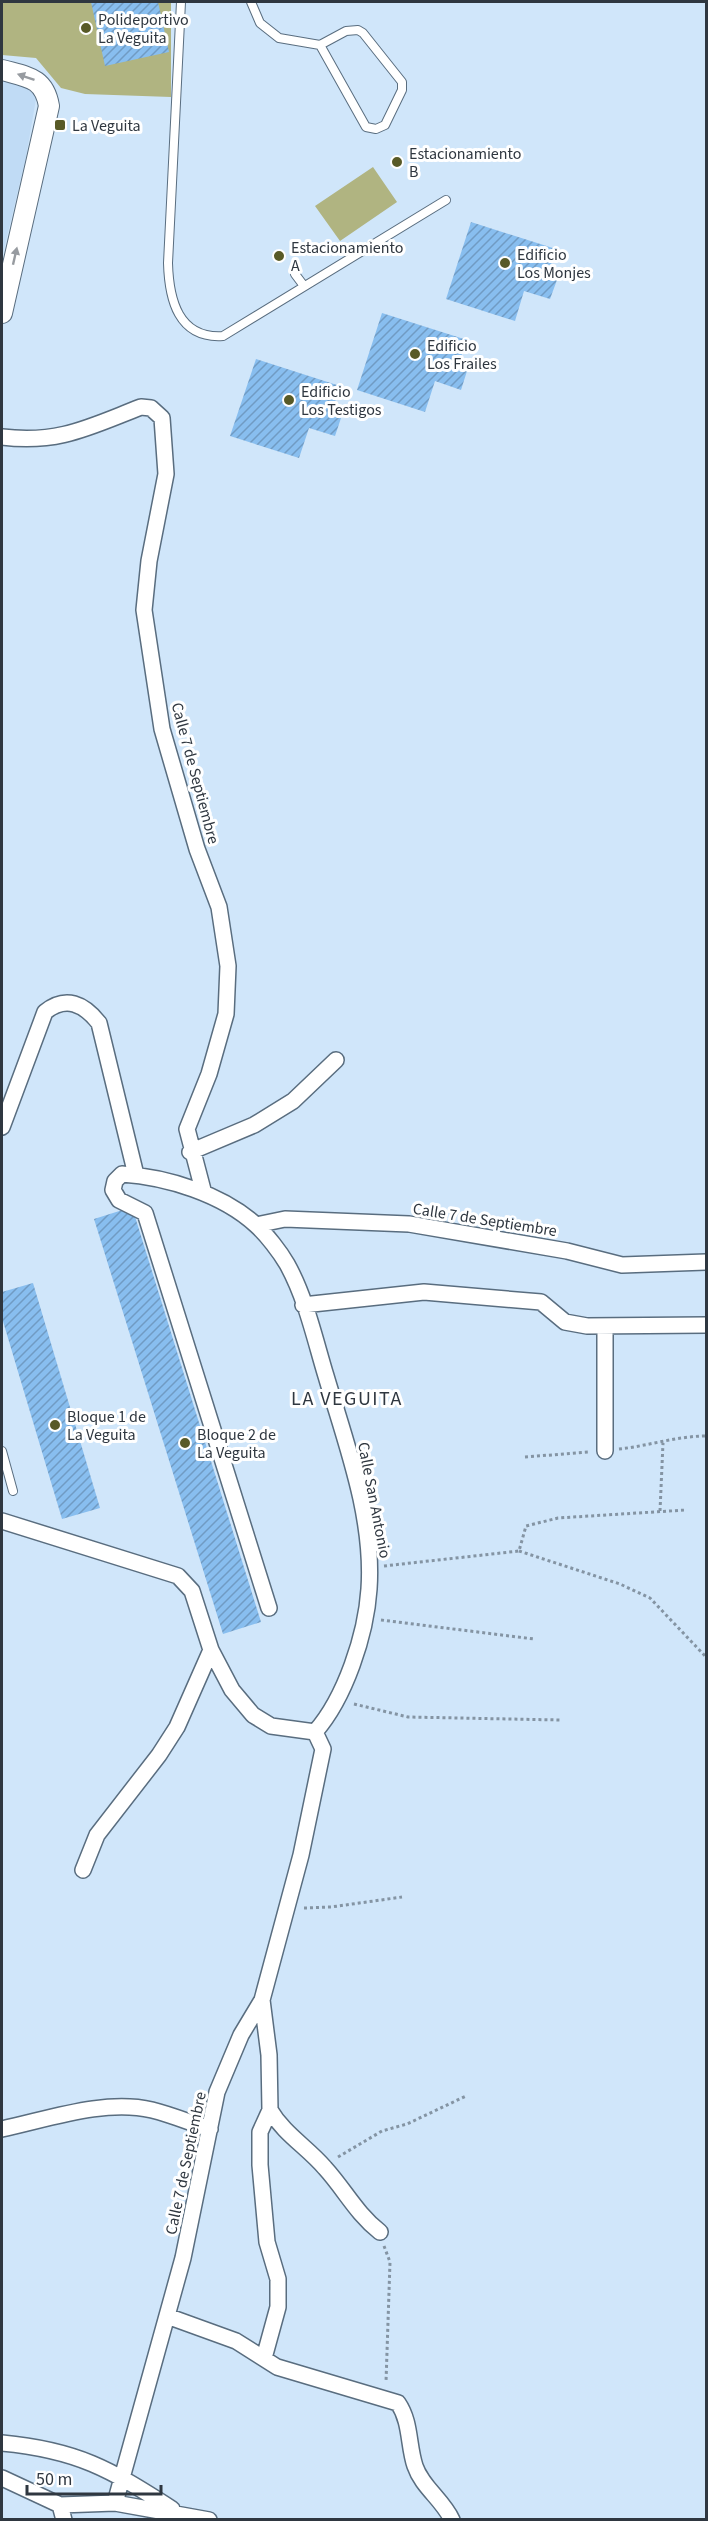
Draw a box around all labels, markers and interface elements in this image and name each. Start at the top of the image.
place label: Polideportivo La Veguita [98,9,189,49]
marker: Polideportivo La Veguita [79,21,93,35]
one-way arrow [17,72,35,82]
place label: La Veguita [72,115,141,137]
marker: La Veguita [53,118,67,132]
place label: Estacionamiento B [409,143,521,183]
marker: Estacionamiento B [390,155,404,169]
place label: Estacionamiento A [291,237,403,277]
place label: Edificio Los Monjes [517,244,591,284]
one-way arrow [10,247,20,266]
marker: Estacionamiento A [272,249,286,263]
marker: Edificio Los Monjes [498,256,512,270]
place label: Edificio Los Frailes [427,335,497,375]
marker: Edificio Los Frailes [408,347,422,361]
place label: Edificio Los Testigos [301,381,382,421]
marker: Edificio Los Testigos [282,393,296,407]
street label: Calle 7 de Septiembre [166,700,225,846]
street label: Calle 7 de Septiembre [411,1198,558,1242]
district label: LA VEGUITA [291,1385,403,1413]
place label: Bloque 1 de La Veguita [67,1406,146,1446]
marker: Bloque 1 de La Veguita [48,1418,62,1432]
place label: Bloque 2 de La Veguita [197,1424,276,1464]
marker: Bloque 2 de La Veguita [178,1436,192,1450]
street label: Calle San Antonio [352,1440,396,1560]
street label: Calle 7 de Septiembre [160,2090,212,2237]
scale bar [27,2458,160,2496]
text: 50 m [36,2467,72,2492]

